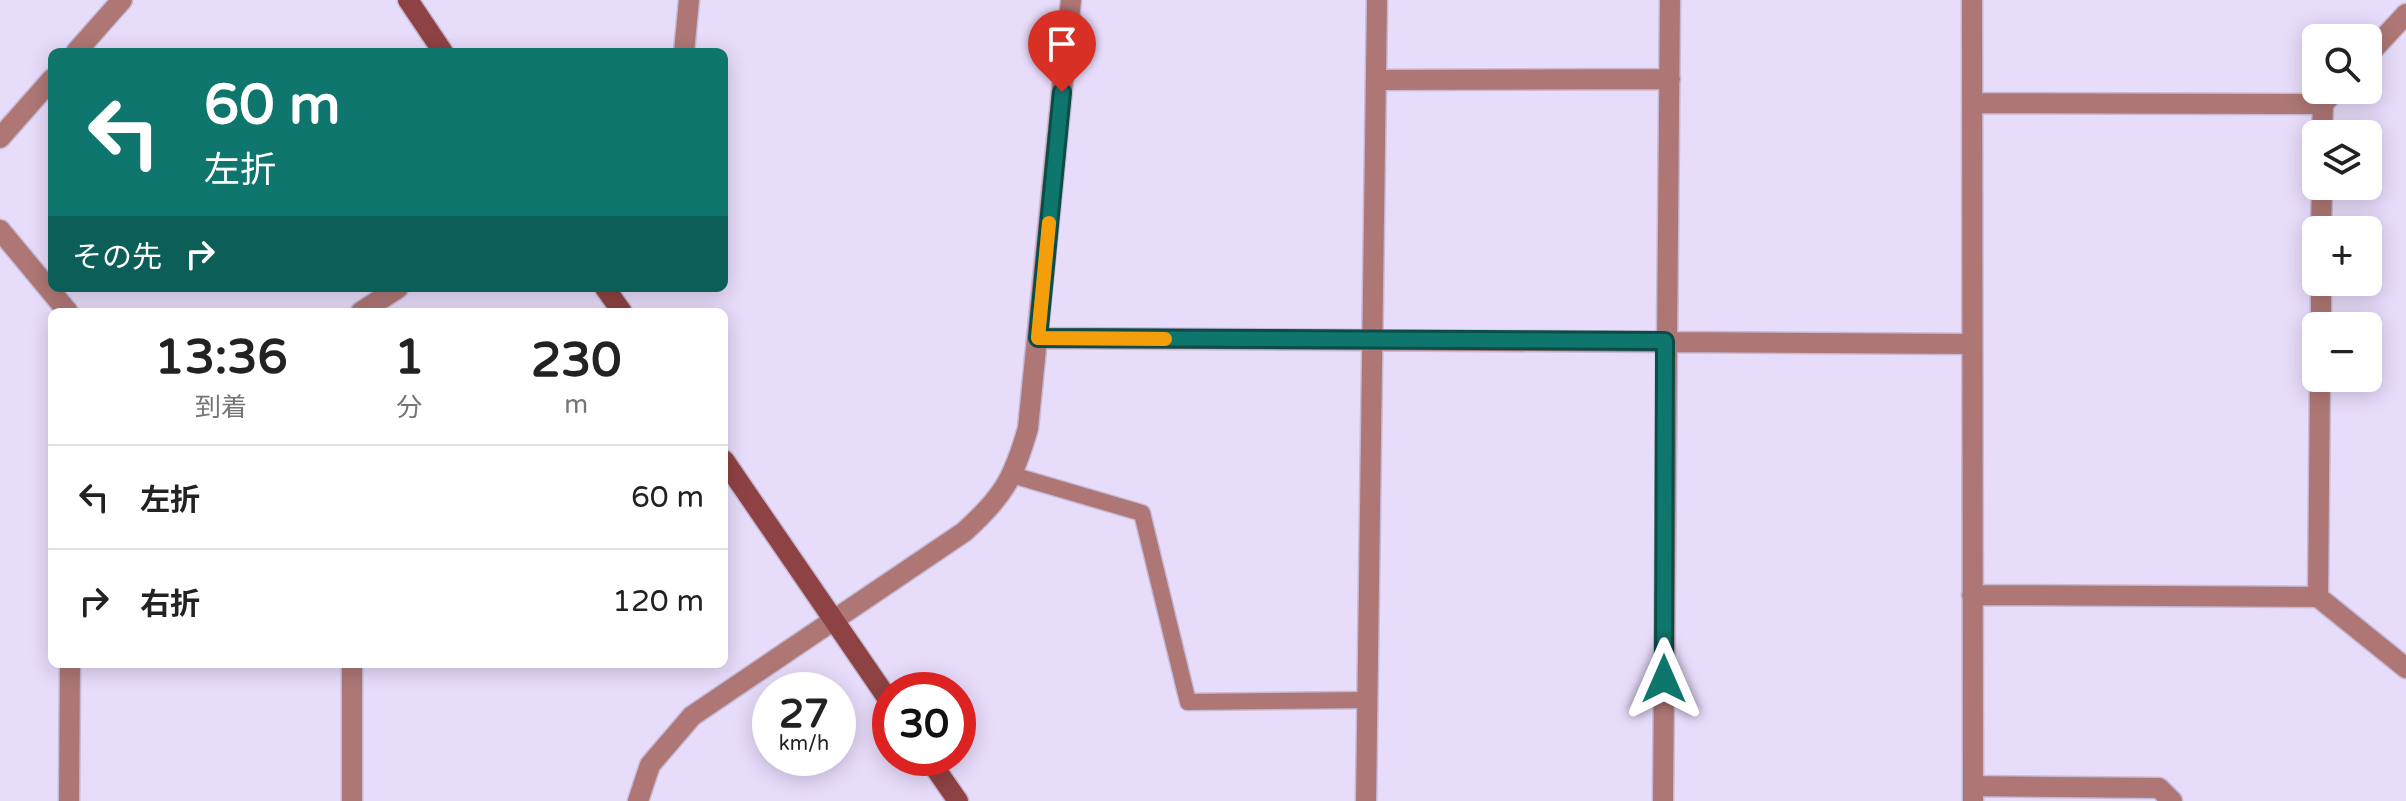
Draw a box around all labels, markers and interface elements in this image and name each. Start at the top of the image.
pin [1028,10,1096,92]
icon: arrive [1040,22,1084,66]
map controls [2302,24,2382,392]
button: search [2302,24,2382,104]
text: 60 m [204,72,340,139]
icon: left [72,80,176,184]
button: layers [2302,120,2382,200]
text: 左折 [204,149,276,192]
button: + [2302,216,2382,296]
icon: right [178,232,222,276]
text: その先 [72,239,162,276]
button: − [2302,312,2382,392]
text: 13:36 [155,329,288,387]
text: 1 [394,329,424,387]
text: 230 [531,332,621,390]
text: m [564,389,588,420]
text: 到着 [195,392,247,423]
text: 分 [396,392,422,423]
icon: left [72,475,116,519]
text: 60 m [631,479,704,516]
text: 左折 [140,482,200,519]
icon: right [72,579,116,623]
text: 120 m [612,583,704,620]
text: 右折 [140,586,200,623]
position arrow [1622,637,1706,721]
speed limit sign: 30 [872,672,976,776]
text: 27 [779,690,829,738]
text: km/h [779,732,829,756]

